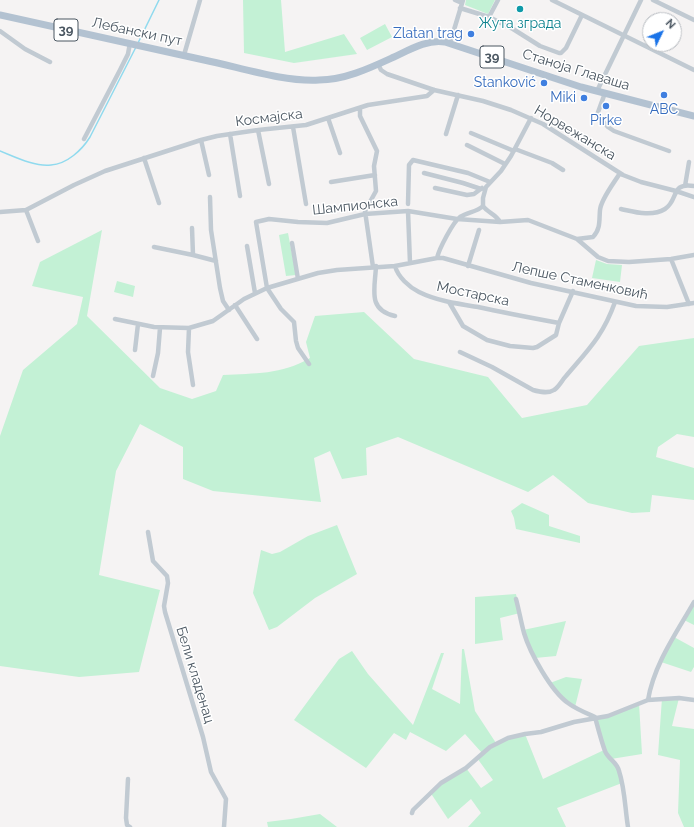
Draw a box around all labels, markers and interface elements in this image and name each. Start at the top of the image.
marker: Жута зграда [515,4,525,14]
north arrow [642,12,682,52]
street label: Лебански пут [90,14,184,50]
place label: Жута зграда [479,16,561,32]
text: N [663,17,678,32]
road number: 39 [54,19,78,41]
place label: Zlatan trag [393,26,463,42]
marker: Zlatan trag [466,29,476,39]
road number: 39 [480,46,504,68]
street label: Станоја Главаша [520,46,632,94]
place label: Stanković [474,75,536,91]
marker: Stanković [539,78,549,88]
place label: Miki [550,90,576,106]
marker: ABC [659,90,669,100]
marker: Miki [579,93,589,103]
marker: Pirke [601,101,611,111]
street label: Норвежанска [531,102,619,164]
place label: ABC [650,102,678,118]
street label: Космајска [234,106,304,130]
place label: Pirke [590,113,622,129]
street label: Шампионска [311,193,399,219]
street label: Лепше Стаменковић [510,258,650,304]
street label: Мостарска [435,278,511,310]
street label: Бели кладенац [172,625,218,725]

